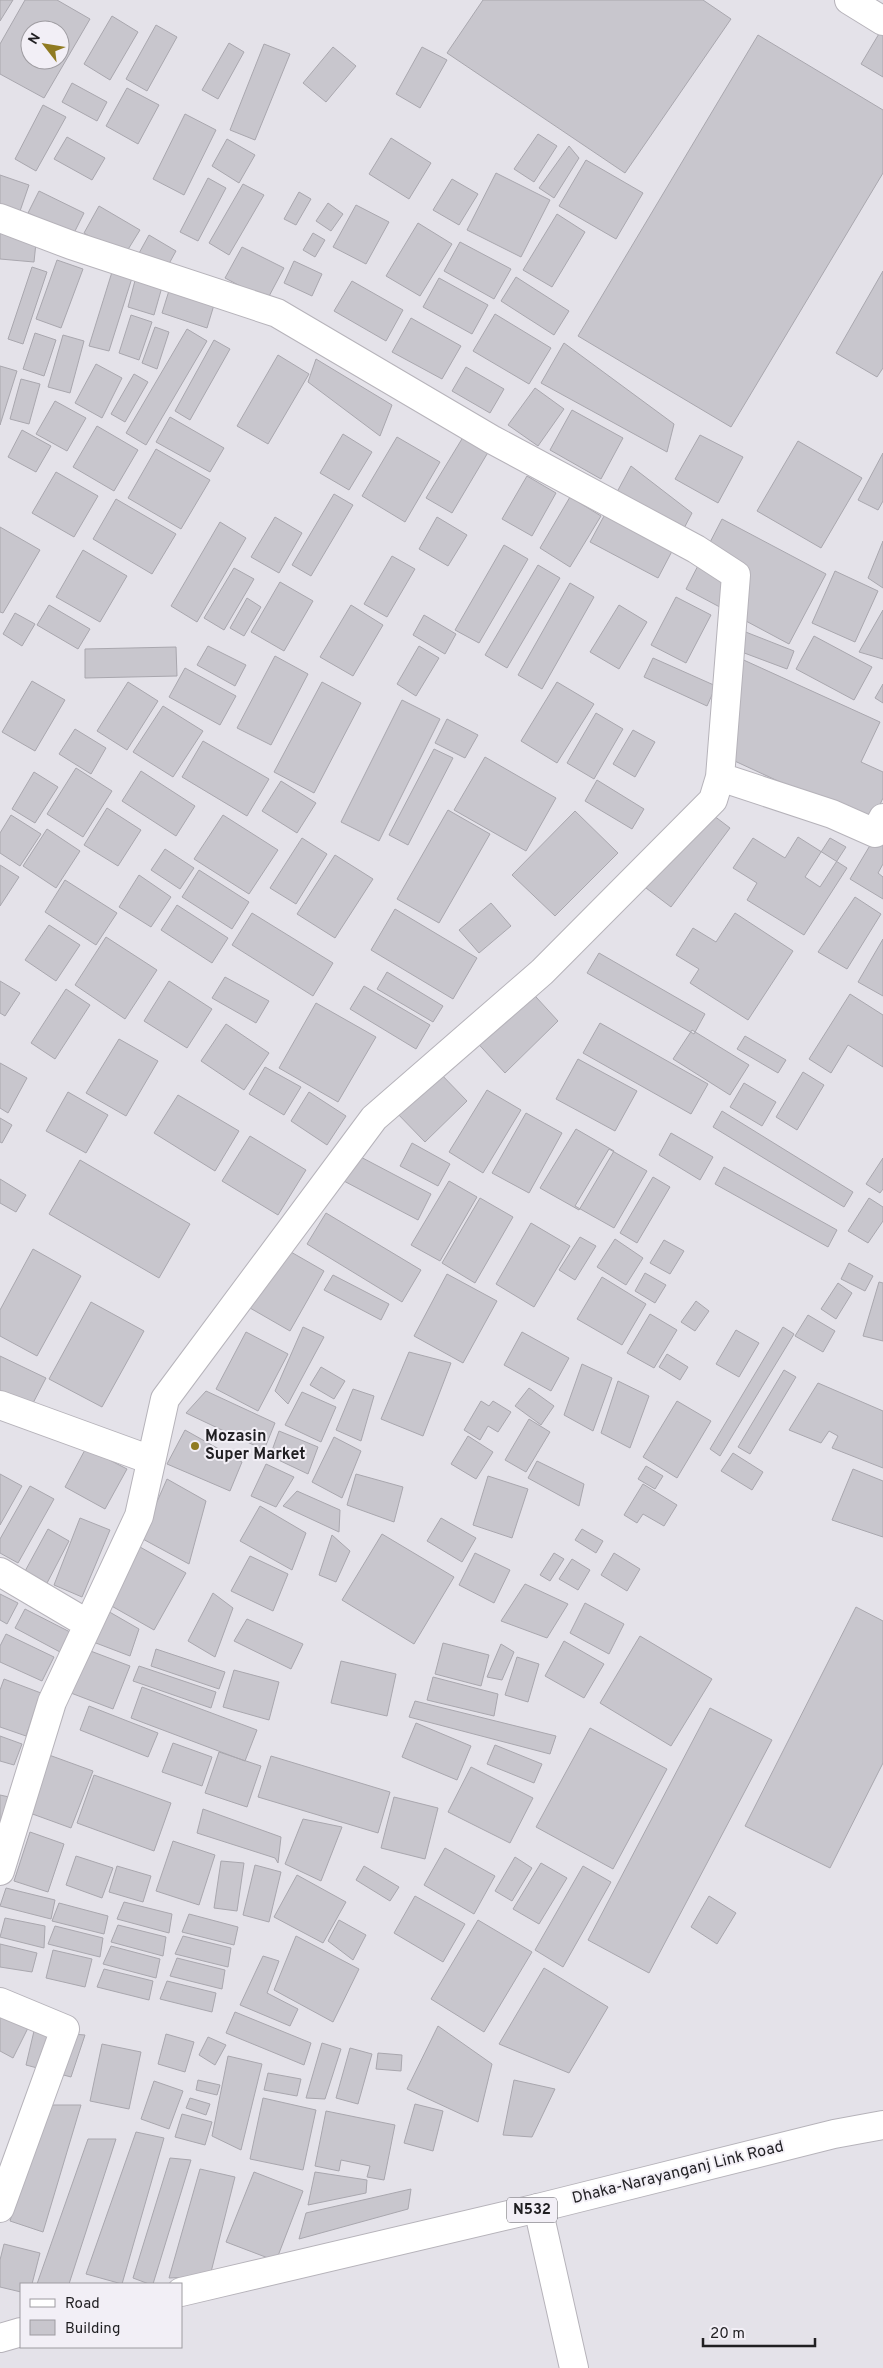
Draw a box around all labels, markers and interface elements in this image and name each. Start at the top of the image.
north arrow [20,20,70,70]
text: N [25,30,45,48]
place label: Mozasin Super Market [205,1427,306,1465]
marker: Mozasin Super Market [189,1440,201,1452]
street label: Dhaka-Narayanganj Link Road [570,2137,786,2209]
road number: N532 [507,2198,557,2222]
legend [20,2283,182,2348]
text: Road [65,2295,100,2314]
scale bar [703,2316,816,2348]
text: Building [65,2320,120,2339]
text: 20 m [710,2325,745,2344]

